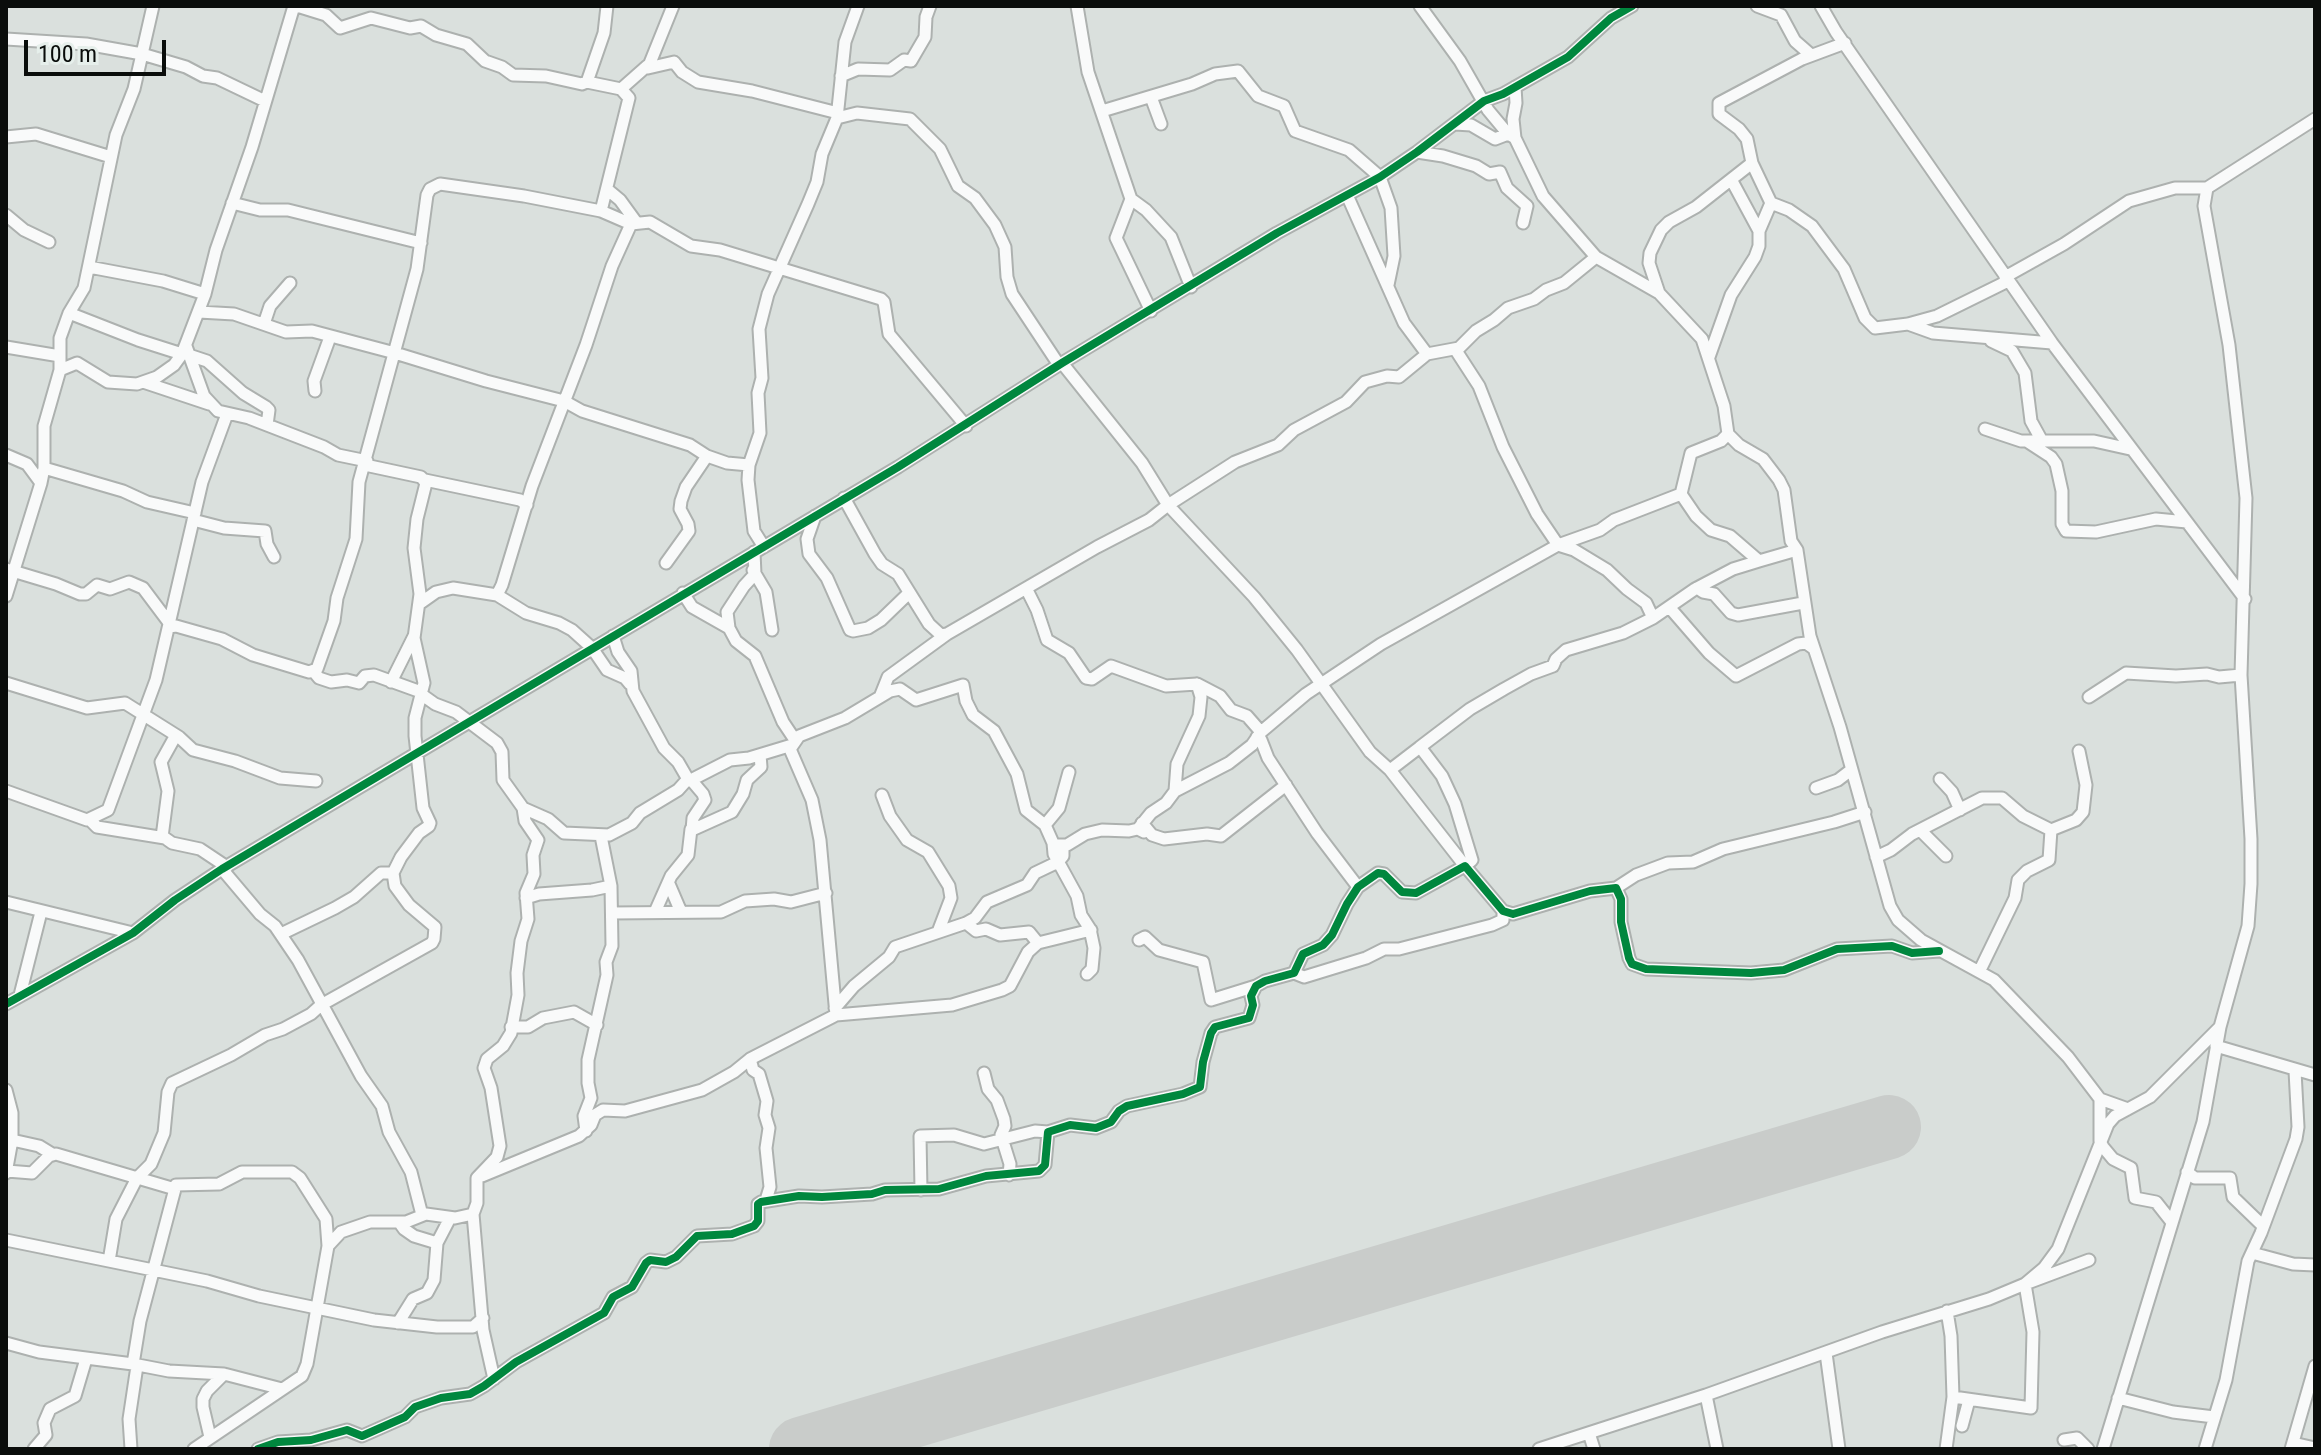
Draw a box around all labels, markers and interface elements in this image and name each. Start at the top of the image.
scale bar [28,24,170,74]
text: 100 m [38,40,97,68]

